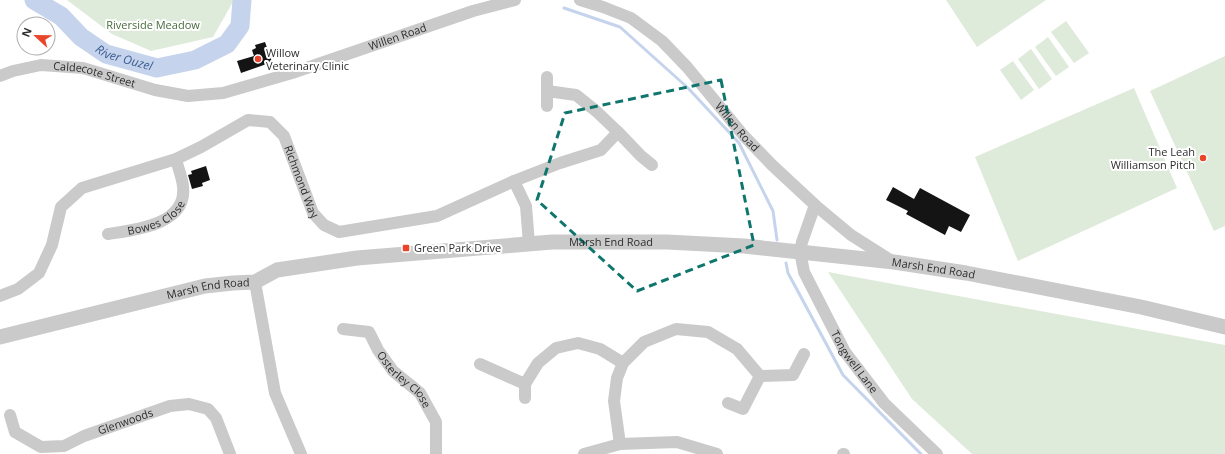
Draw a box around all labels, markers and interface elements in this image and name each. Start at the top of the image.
north arrow [16,16,56,56]
park label: Riverside Meadow [106,17,200,32]
street label: Willen Road [366,19,428,53]
text: N [18,25,35,39]
water label: River Ouzel [92,40,156,75]
place label: Willow Veterinary Clinic [266,45,349,73]
marker: Willow Veterinary Clinic [253,54,263,64]
street label: Caldecote Street [53,58,138,91]
street label: Willen Road [712,99,763,155]
street label: Richmond Way [281,143,323,222]
place label: The Leah Williamson Pitch [1111,144,1195,172]
marker: The Leah Williamson Pitch [1198,153,1208,163]
street label: Bowes Close [126,198,188,238]
street label: Marsh End Road [569,234,653,249]
place label: Green Park Drive [414,240,501,255]
marker: Green Park Drive [401,243,411,253]
street label: Marsh End Road [891,254,977,282]
street label: Marsh End Road [165,274,250,302]
street label: Tongwell Lane [828,328,882,396]
street label: Osterley Close [374,348,435,410]
street label: Glenwoods [96,405,155,438]

